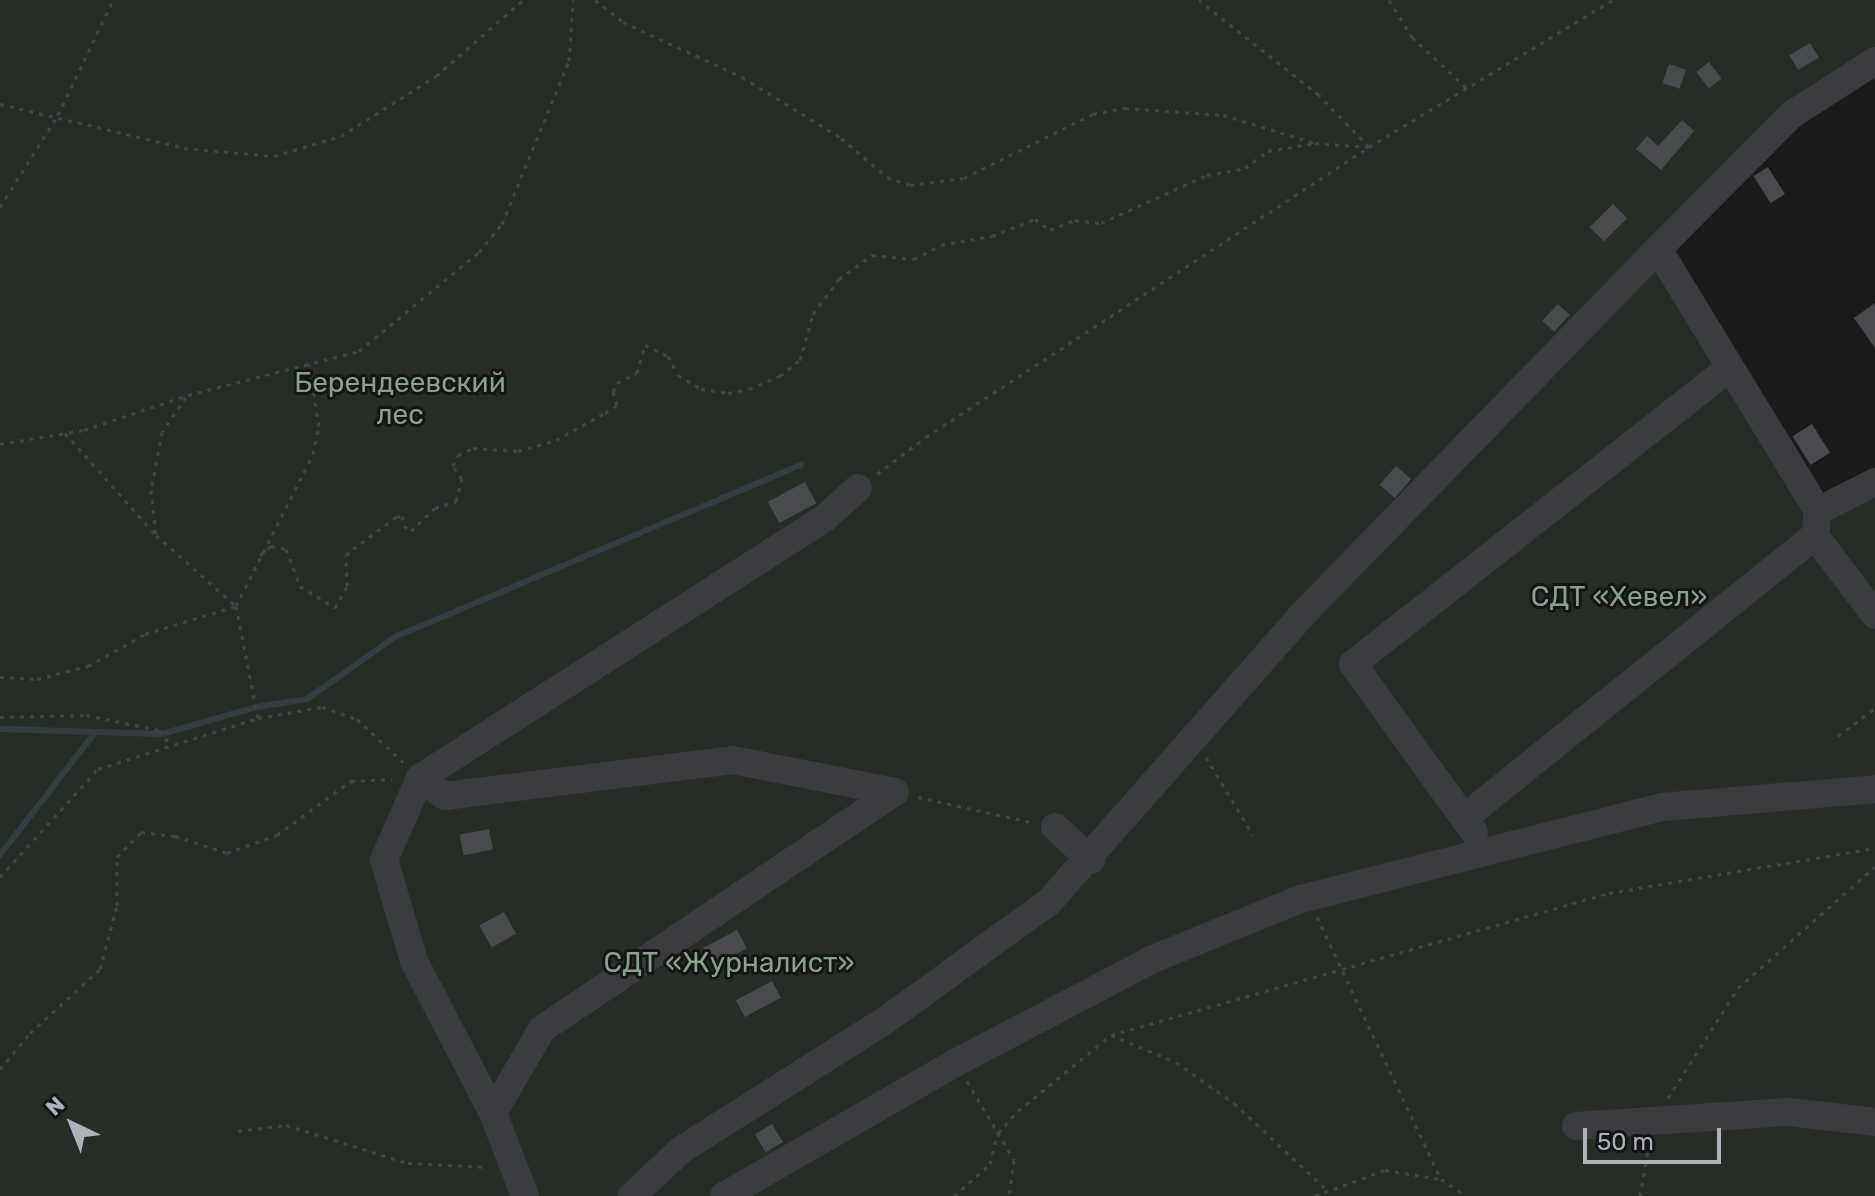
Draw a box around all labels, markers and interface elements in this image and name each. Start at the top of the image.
park label: Берендеевский лес [294,366,506,432]
park label: СДТ «Хевел» [1531,580,1707,614]
park label: СДТ «Журналист» [604,946,854,980]
north arrow [32,1084,112,1164]
text: N [40,1091,70,1121]
scale bar [1587,1112,1725,1162]
text: 50 m [1597,1128,1654,1156]

